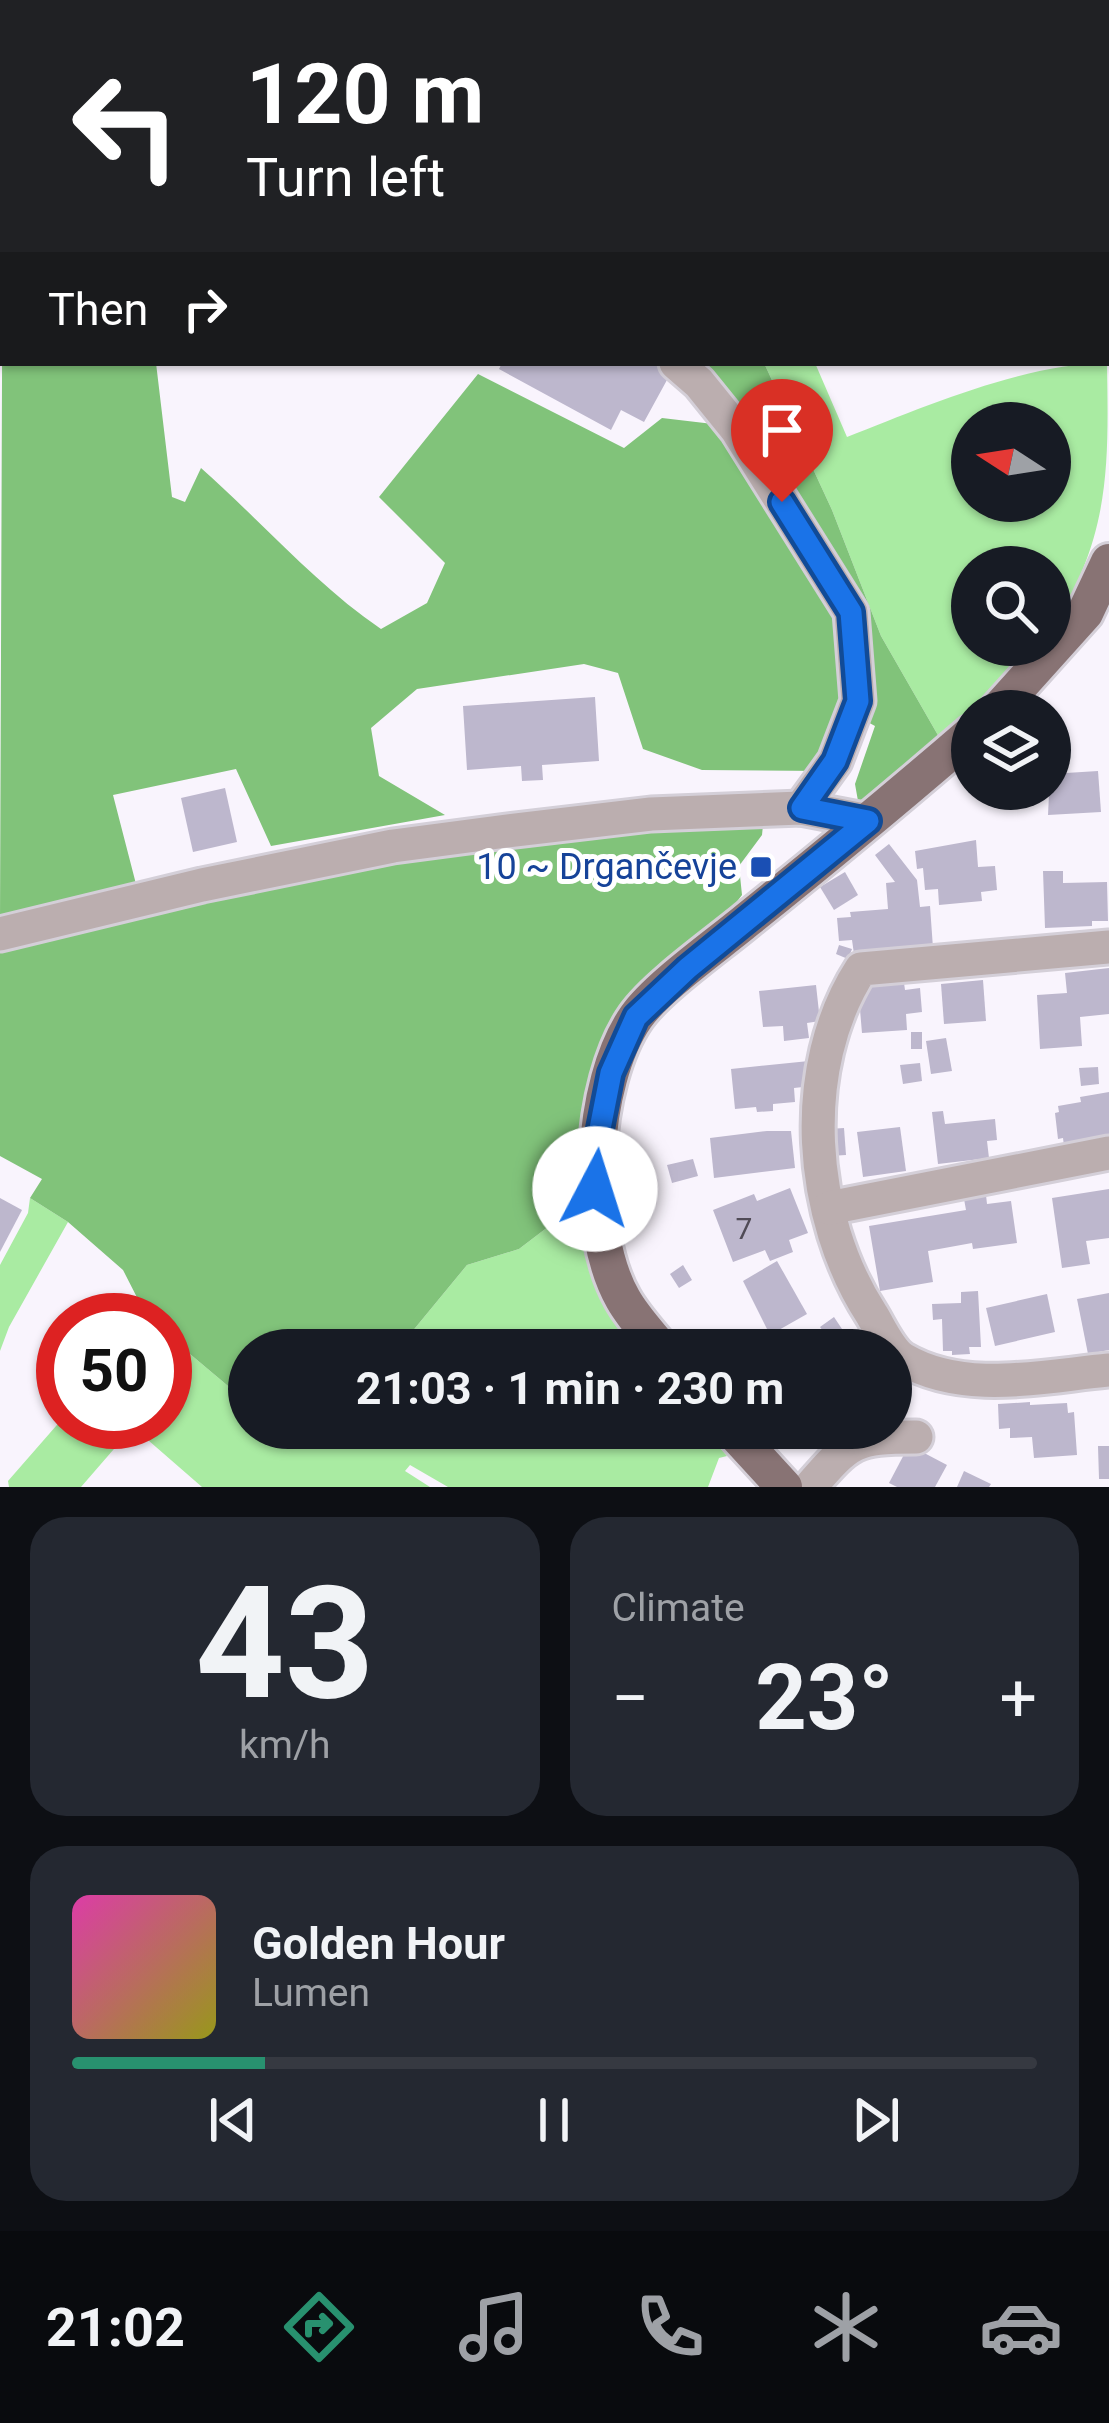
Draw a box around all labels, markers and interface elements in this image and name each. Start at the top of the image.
text: 120 m [246,45,484,144]
icon: left [48,48,204,204]
text: Turn left [246,146,445,209]
icon: right [172,276,238,342]
text: Then [48,283,148,336]
pin [731,379,833,502]
icon: arrive [749,397,815,463]
north arrow [951,402,1071,522]
map controls [951,402,1071,810]
button: search [951,546,1071,666]
button: layers [951,690,1071,810]
place label: 10 ~ Drgančevje [476,846,737,888]
marker: 10 ~ Drgančevje [748,854,774,880]
position arrow [532,1126,658,1252]
house number: 7 [736,1211,752,1246]
speed limit sign: 50 [36,1293,192,1449]
text: 21:03 · 1 min · 230 m [356,1362,784,1415]
text: 43 [195,1552,374,1735]
text: Climate [612,1585,745,1631]
text: 23° [755,1646,894,1751]
text: − [612,1660,649,1737]
text: + [1000,1660,1037,1737]
text: km/h [239,1722,331,1768]
text: Golden Hour [252,1917,505,1970]
text: Lumen [252,1970,370,2016]
icon: previous [200,2087,266,2153]
icon: pause [521,2087,587,2153]
icon: next [843,2087,909,2153]
icon: directions [277,2285,361,2369]
icon: music [452,2285,536,2369]
icon: phone [628,2285,712,2369]
icon: climate [804,2285,888,2369]
icon: car [979,2285,1063,2369]
text: 21:02 [46,2296,185,2359]

